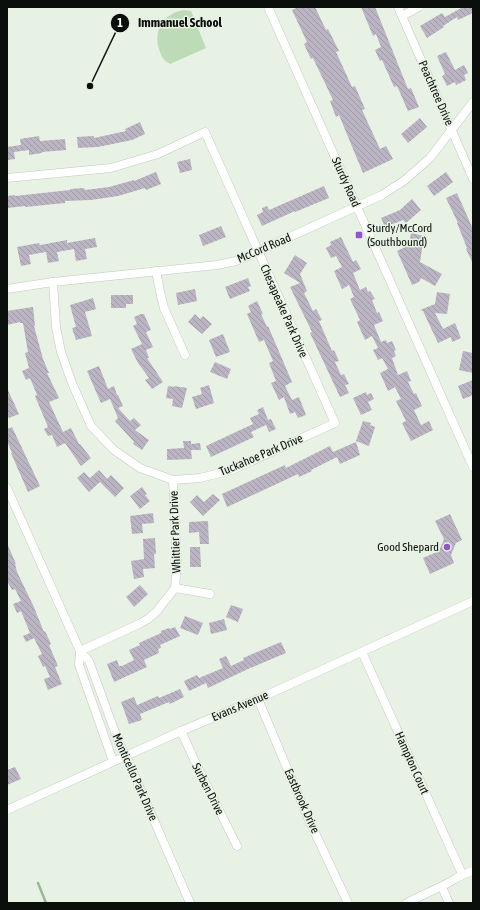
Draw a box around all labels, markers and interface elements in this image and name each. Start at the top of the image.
callout: Immanuel School [110,10,231,35]
text: Immanuel School [138,15,223,30]
text: 1 [117,16,123,30]
street label: Peachtree Drive [415,58,457,128]
street label: Sturdy Road [329,155,363,209]
place label: Sturdy/McCord (Southbound) [367,221,432,249]
street label: McCord Road [235,230,293,266]
marker: Sturdy/McCord (Southbound) [354,230,364,240]
street label: Chesapeake Park Drive [257,262,311,360]
street label: Tuckahoe Park Drive [217,431,305,479]
street label: Whittier Park Drive [167,490,183,574]
place label: Good Shepard [377,540,439,554]
marker: Good Shepard [442,542,452,552]
street label: Evans Avenue [209,688,271,724]
street label: Hampton Court [392,730,432,797]
street label: Monticello Park Drive [109,731,161,823]
street label: Surben Drive [189,761,227,817]
street label: Eastbrook Drive [282,767,322,835]

